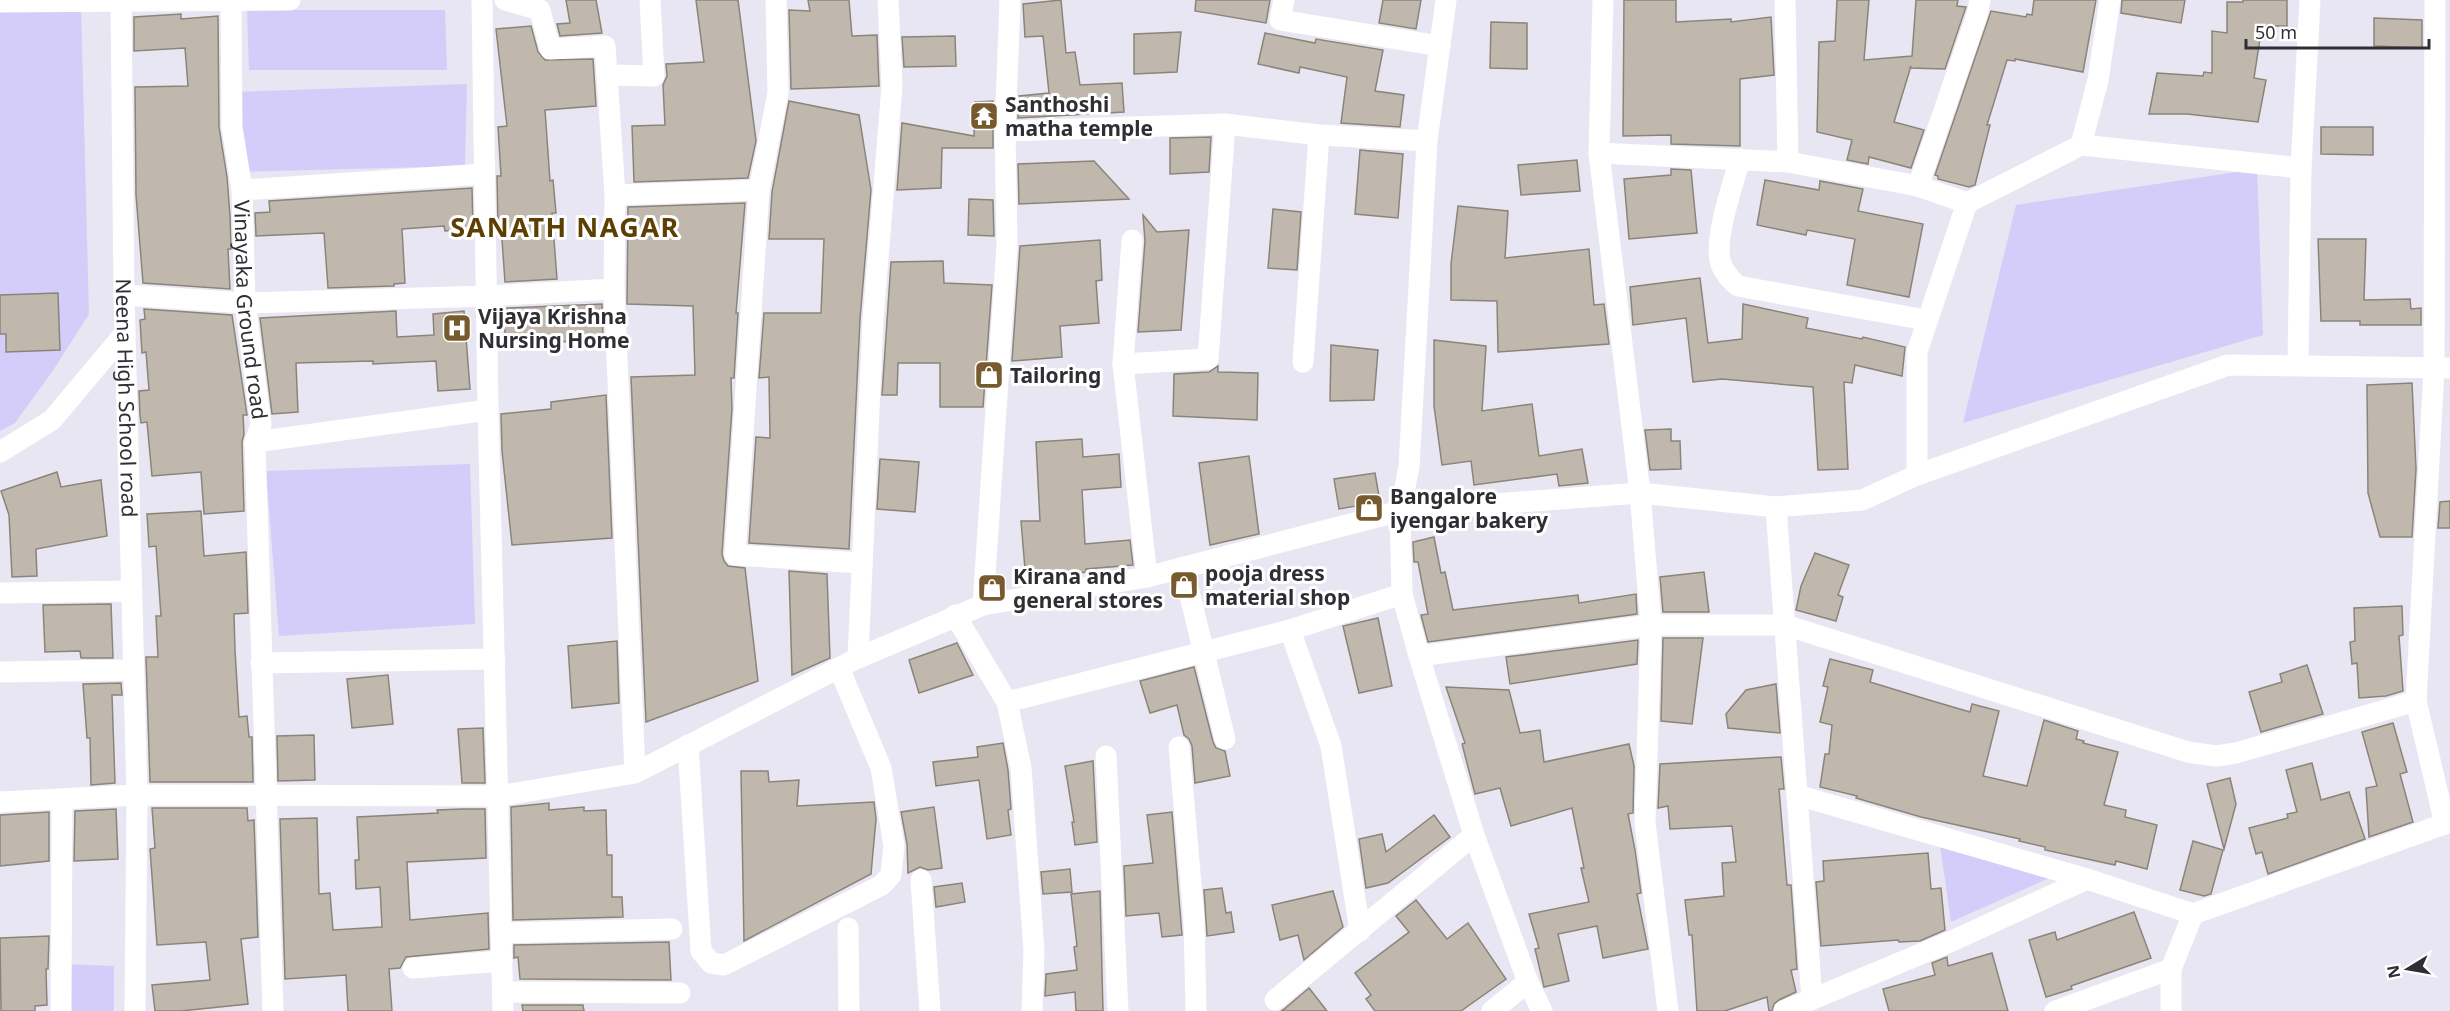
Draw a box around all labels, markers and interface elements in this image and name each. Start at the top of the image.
scale bar [2246,12,2429,50]
text: 50 m [2255,20,2297,44]
place label: Santhoshi matha temple [1005,90,1153,142]
temple icon: Santhoshi matha temple [968,100,1000,132]
street label: Vinayaka Ground road [228,200,274,421]
district label: SANATH NAGAR [450,208,680,245]
street label: Neena High School road [110,278,144,518]
place label: Vijaya Krishna Nursing Home [478,302,630,354]
hospital icon: Vijaya Krishna Nursing Home [441,312,473,344]
shop icon: Tailoring [973,359,1005,391]
place label: Tailoring [1010,361,1101,389]
place label: Bangalore iyengar bakery [1390,482,1548,534]
shop icon: Bangalore iyengar bakery [1353,492,1385,524]
place label: pooja dress material shop [1205,559,1350,611]
place label: Kirana and general stores [1013,562,1163,614]
shop icon: pooja dress material shop [1168,569,1200,601]
shop icon: Kirana and general stores [976,572,1008,604]
north arrow [2378,939,2438,999]
text: N [2381,963,2405,980]

